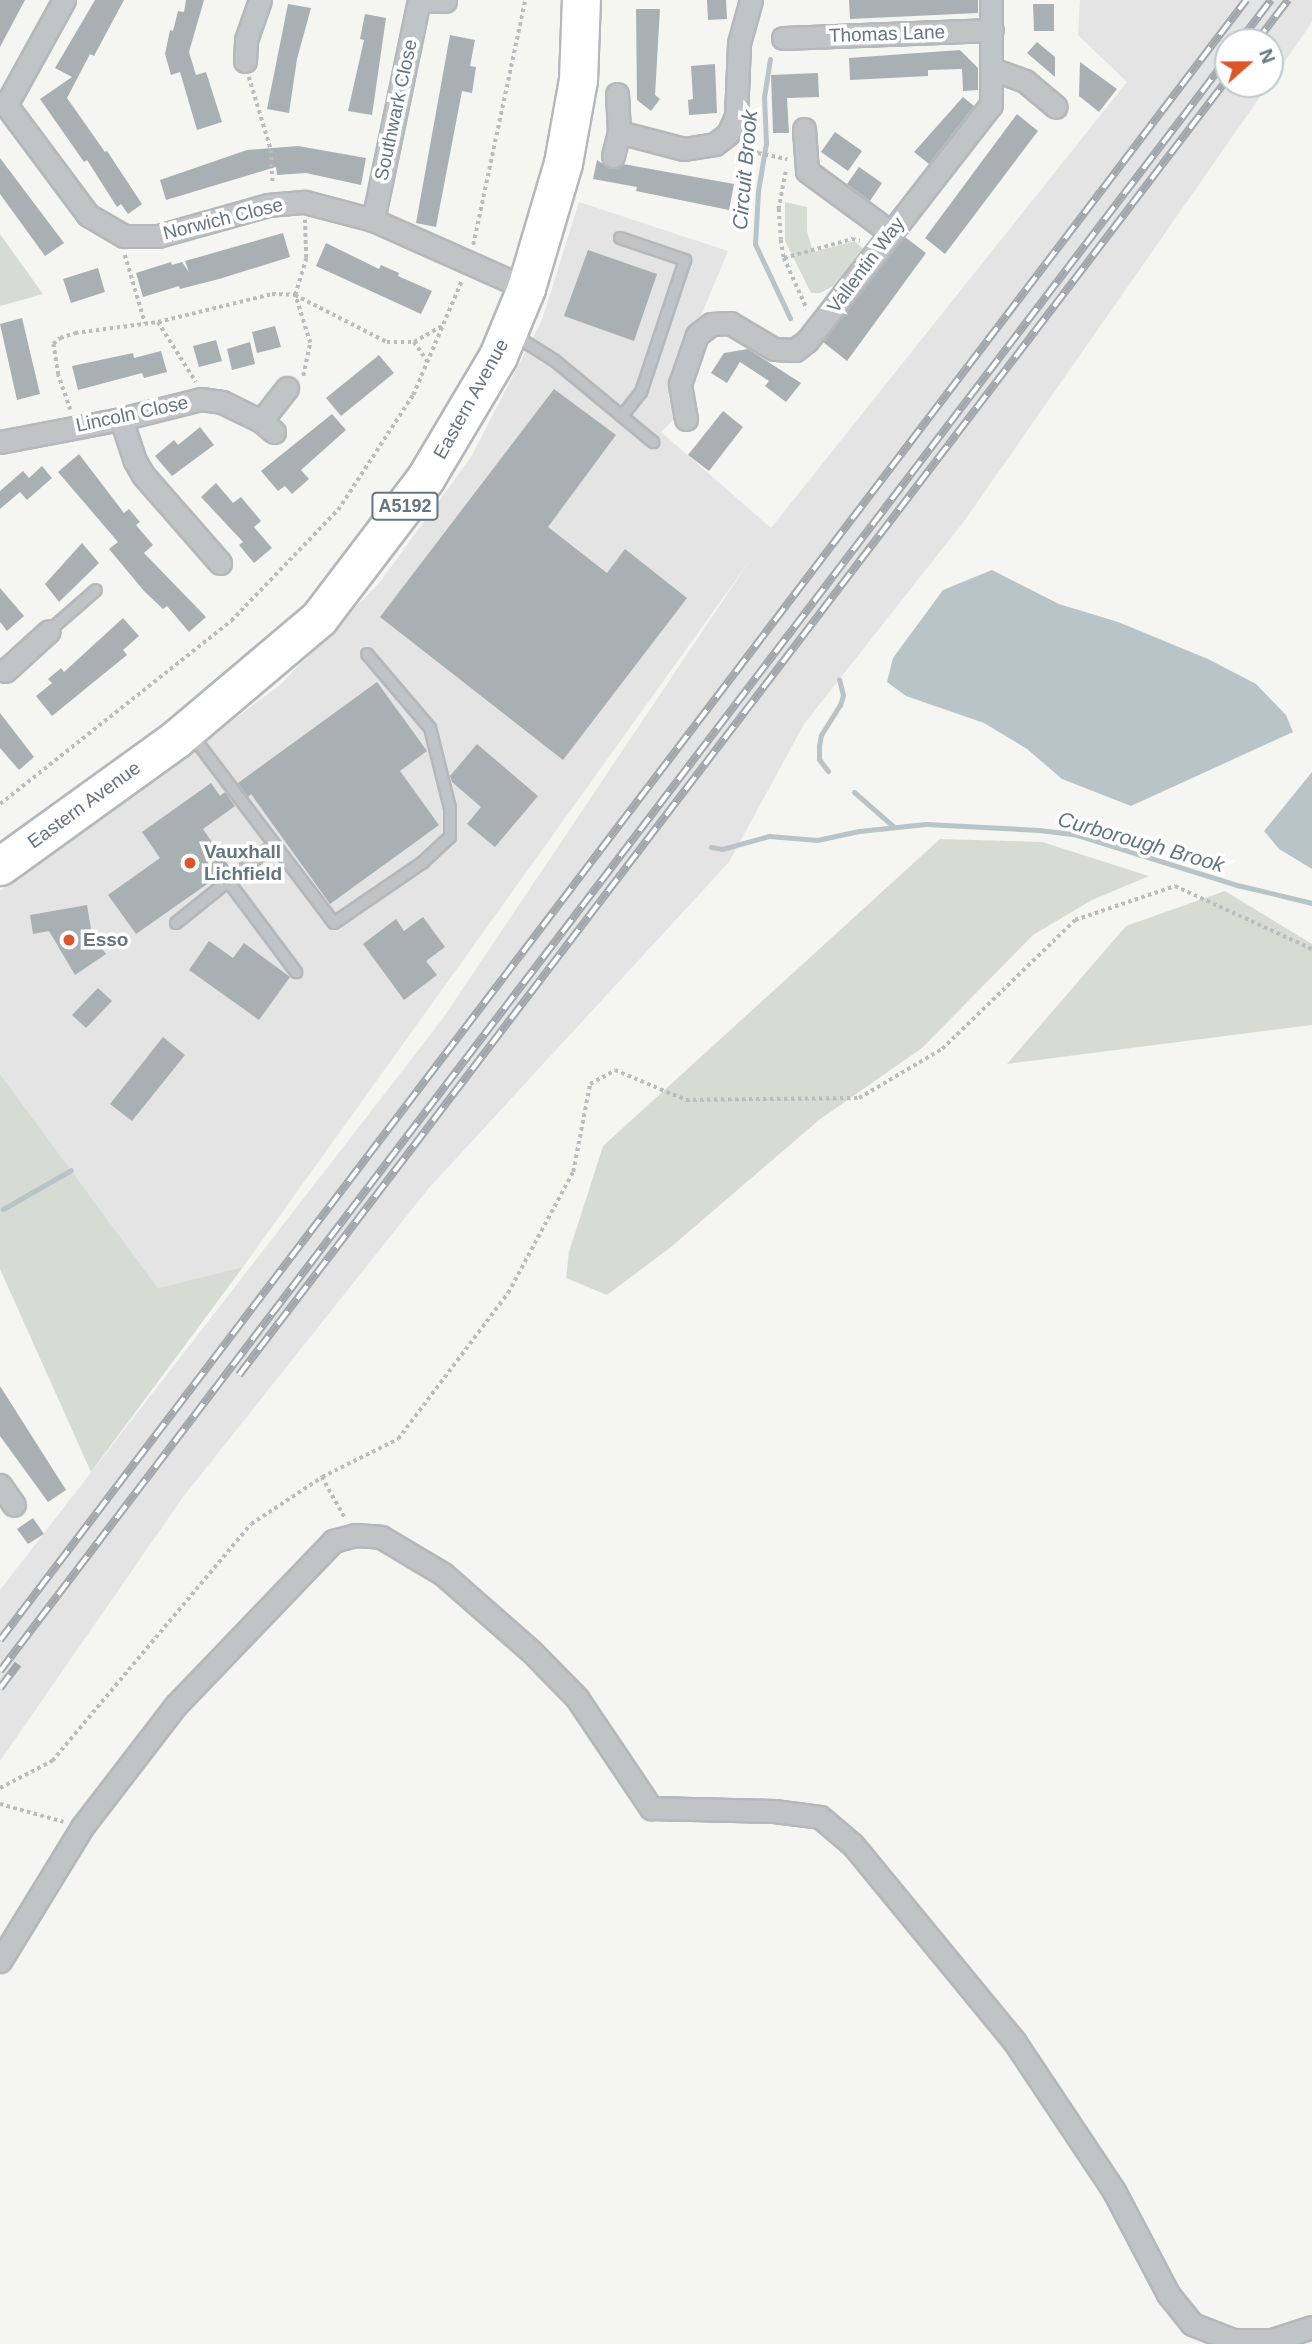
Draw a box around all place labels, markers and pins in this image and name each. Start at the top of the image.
place label: Vauxhall Lichfield [204,841,282,885]
marker: Vauxhall Lichfield [182,855,198,871]
place label: Esso [83,929,128,951]
marker: Esso [61,932,77,948]

